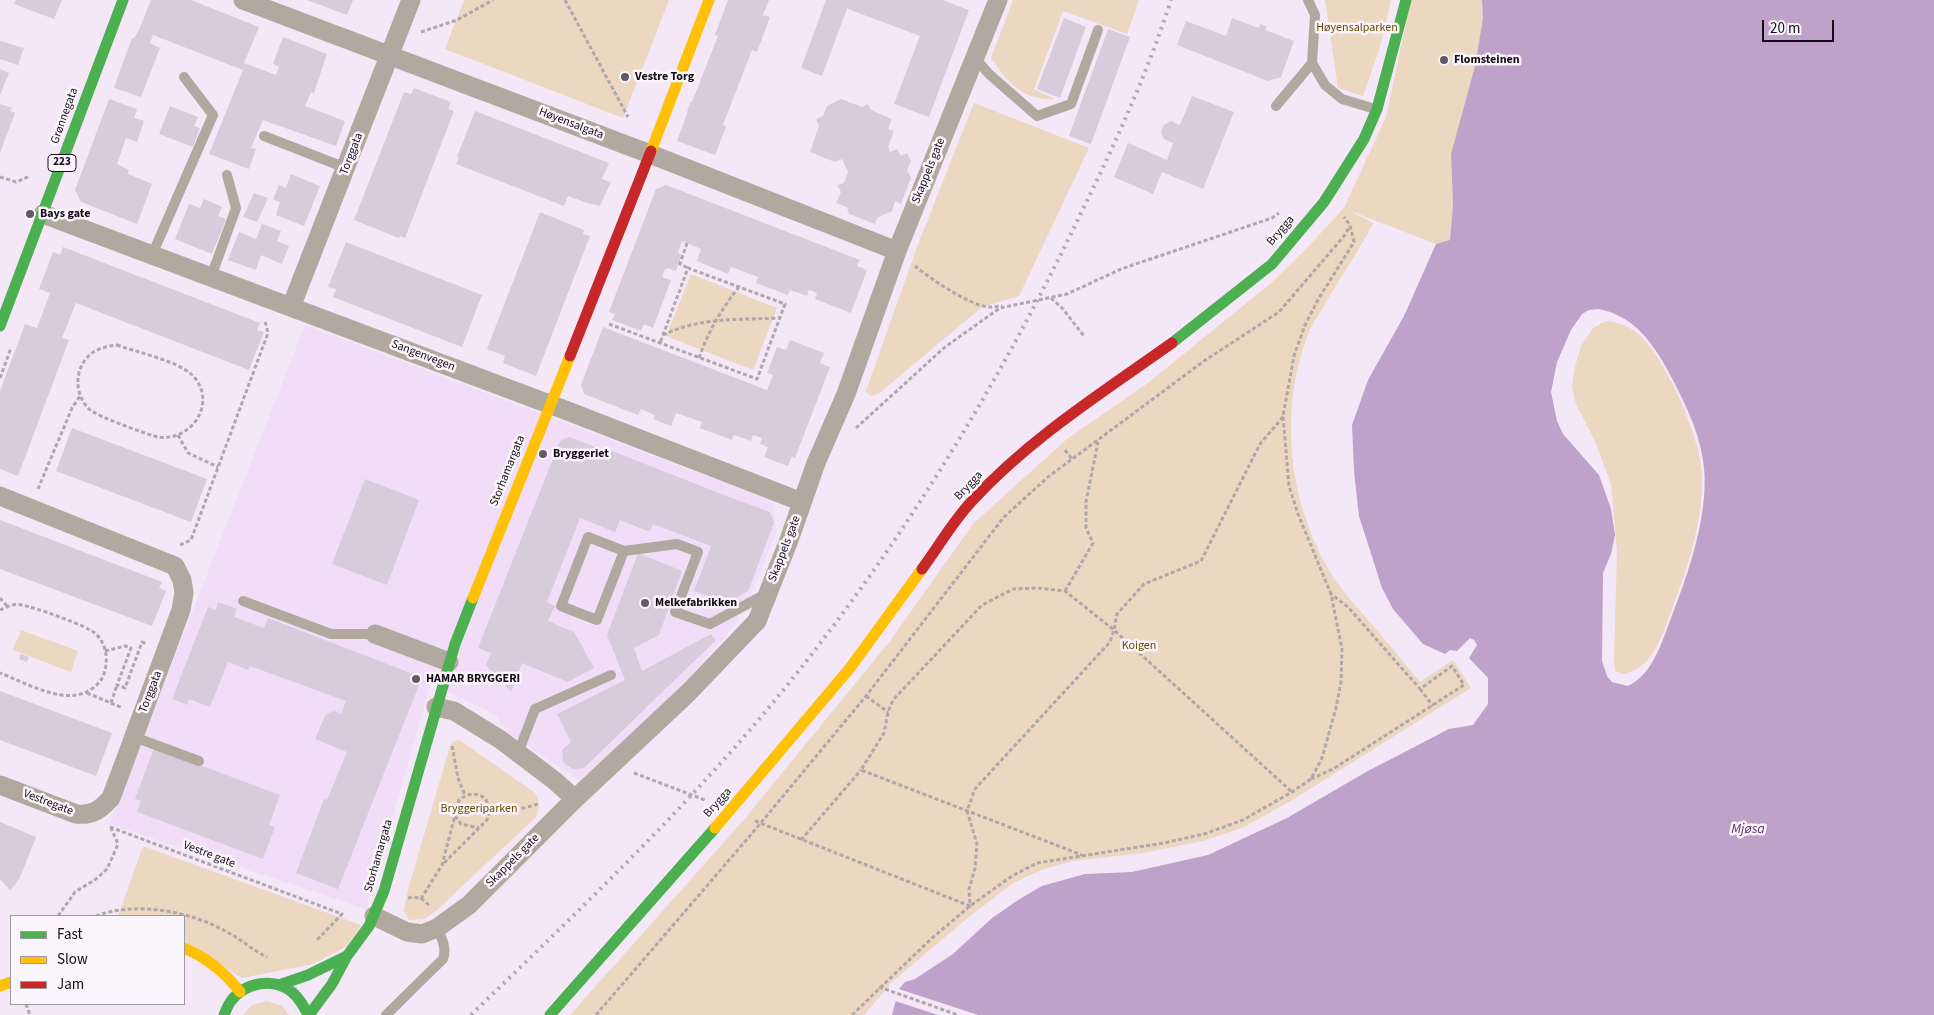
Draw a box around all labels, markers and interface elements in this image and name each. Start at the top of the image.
scale bar [1764,10,1836,42]
text: 20 m [1770,18,1800,39]
park label: Høyensalparken [1316,21,1398,35]
place label: Flomsteinen [1454,53,1520,67]
marker: Flomsteinen [1438,54,1450,66]
place label: Vestre Torg [635,70,694,84]
marker: Vestre Torg [619,71,631,83]
street label: Grønnegata [48,86,82,146]
street label: Høyensalgata [537,105,605,143]
street label: Torggata [337,131,367,177]
street label: Skappels gate [909,136,949,206]
road number: 223 [48,154,76,172]
place label: Bays gate [40,207,90,221]
marker: Bays gate [24,208,36,220]
street label: Brygga [1264,213,1298,249]
street label: Sangenvegen [389,337,457,375]
street label: Storhamargata [487,434,529,508]
place label: Bryggeriet [553,447,609,461]
marker: Bryggeriet [537,448,549,460]
street label: Brygga [952,468,986,504]
street label: Skappels gate [766,514,804,584]
place label: Melkefabrikken [655,596,737,610]
marker: Melkefabrikken [639,597,651,609]
park label: Koigen [1122,639,1156,653]
street label: Torggata [136,669,166,715]
place label: HAMAR BRYGGERI [426,672,520,686]
marker: HAMAR BRYGGERI [410,673,422,685]
street label: Brygga [701,785,735,821]
street label: Vestregate [21,787,75,819]
park label: Bryggeriparken [440,802,518,816]
street label: Storhamargata [362,818,396,894]
water label: Mjøsa [1731,822,1765,838]
street label: Skappels gate [483,831,543,891]
street label: Vestre gate [181,838,237,872]
legend [10,915,185,1005]
text: Fast [57,924,83,945]
text: Slow [57,949,88,970]
text: Jam [57,974,84,995]

